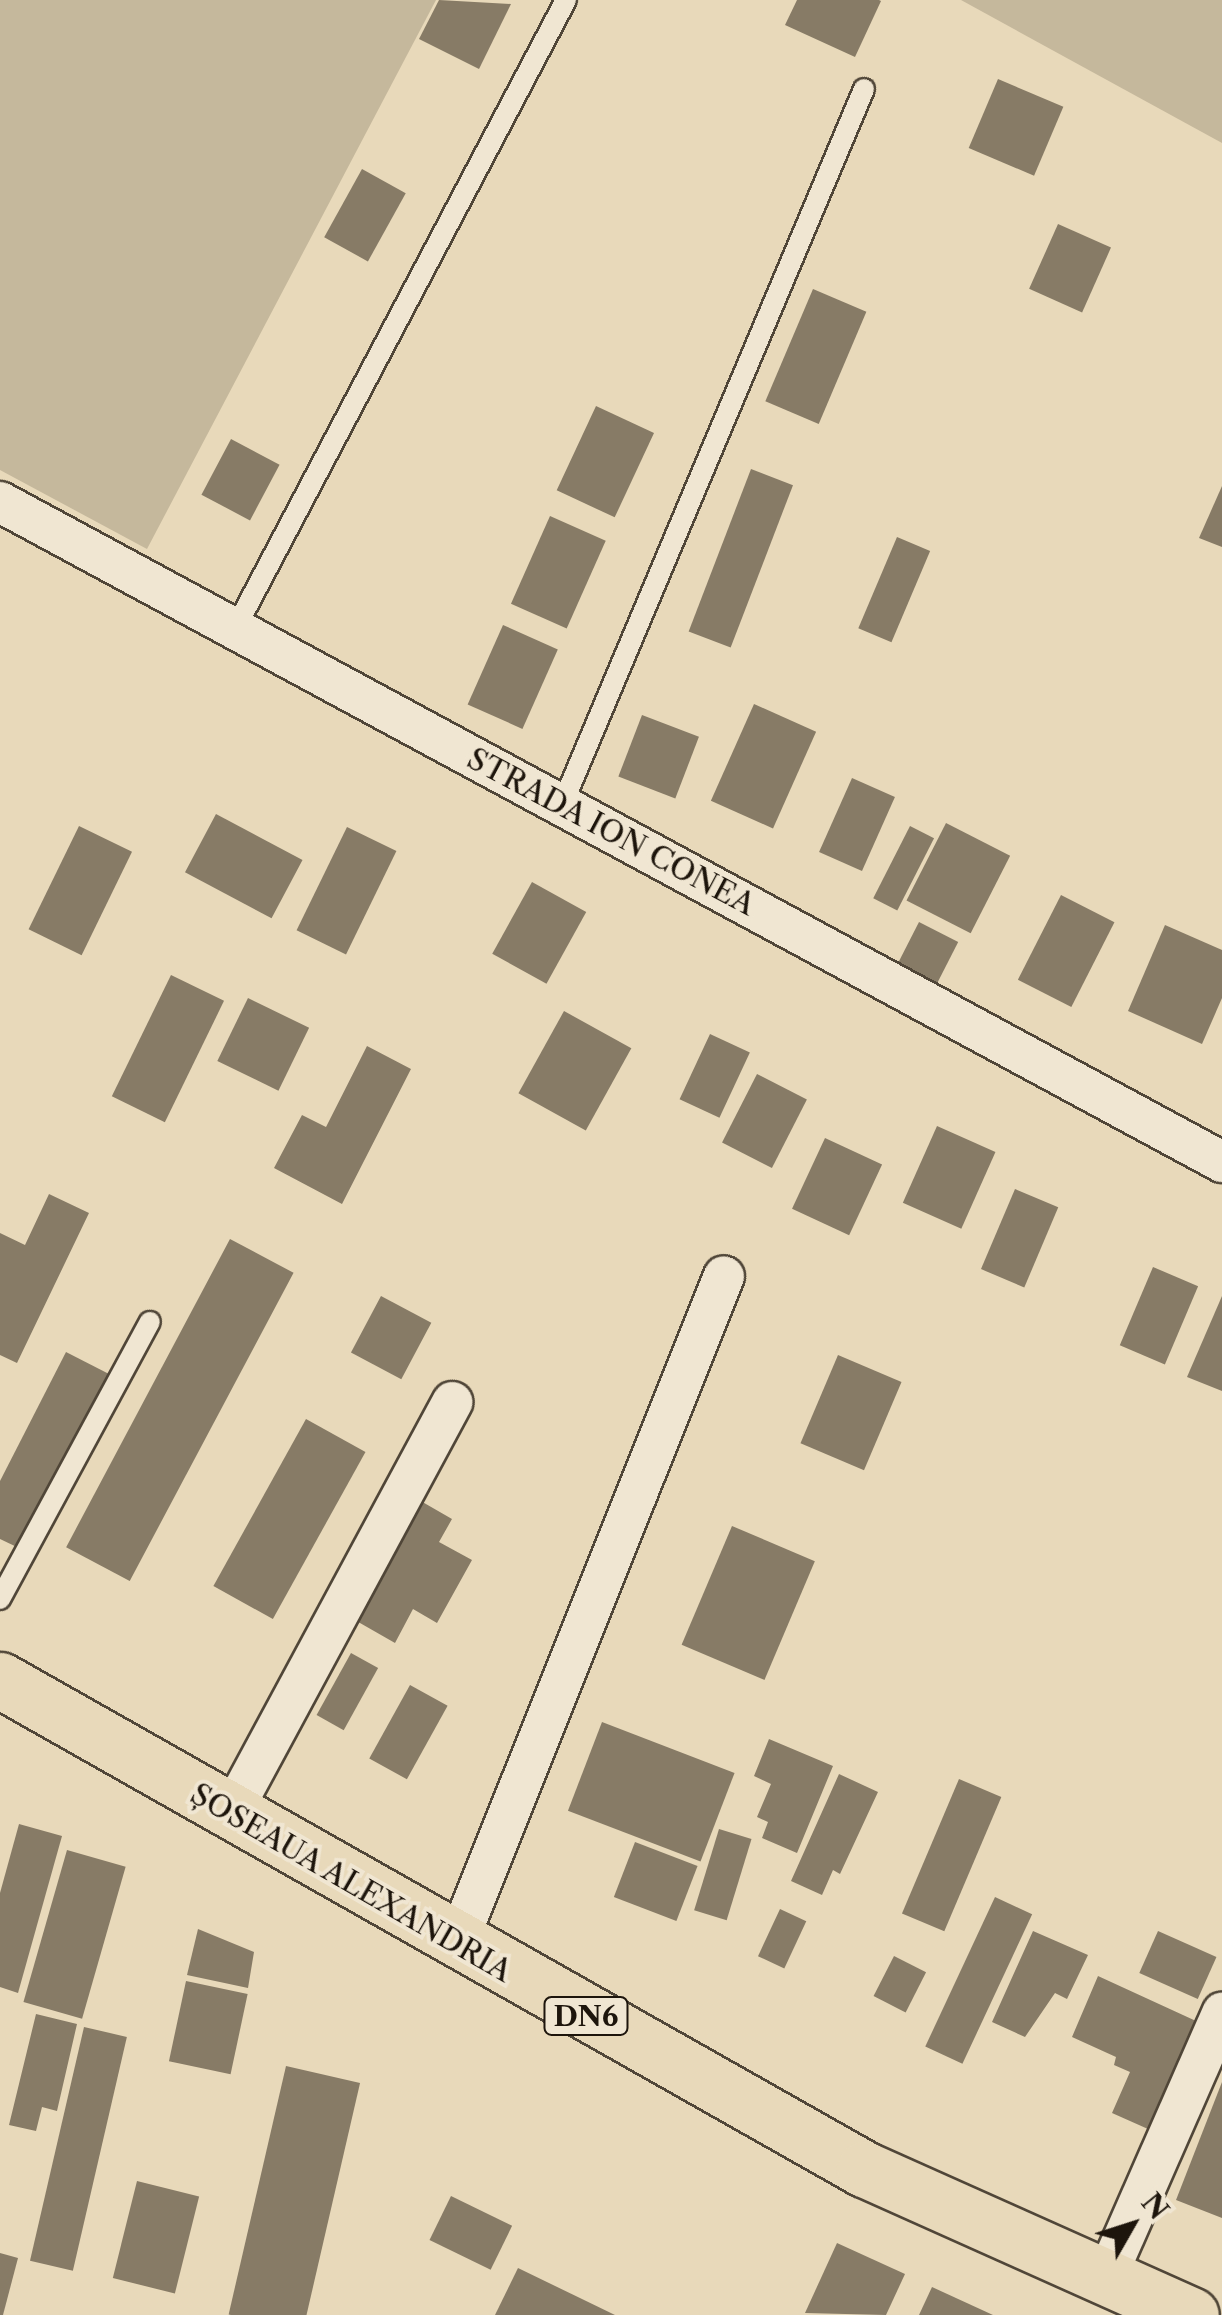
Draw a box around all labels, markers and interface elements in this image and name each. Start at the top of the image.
street label: STRADA ION CONEA [460,741,762,923]
street label: ȘOSEAUA ALEXANDRIA [183,1776,519,1990]
road number: DN6 [541,1993,631,2039]
north arrow [1082,2175,1182,2275]
text: N [1134,2186,1176,2226]

